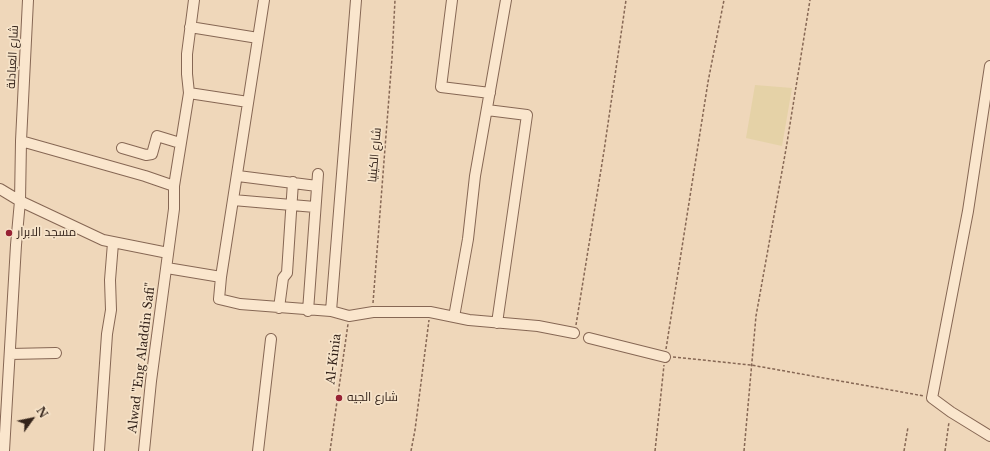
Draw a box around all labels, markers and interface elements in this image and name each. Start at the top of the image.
street label: شارع العبادلة [4,25,22,89]
street label: شارع الكينيا [365,127,385,183]
place label: مسجد الابرار [17,226,76,240]
marker: مسجد الابرار [4,228,14,238]
street label: Alwad "Eng Aladdin Safi" [126,282,158,434]
street label: Al-Kinia [324,333,344,385]
place label: شارع الجيه [347,391,398,405]
marker: شارع الجيه [334,393,344,403]
north arrow [12,399,52,439]
text: N [33,404,51,421]

